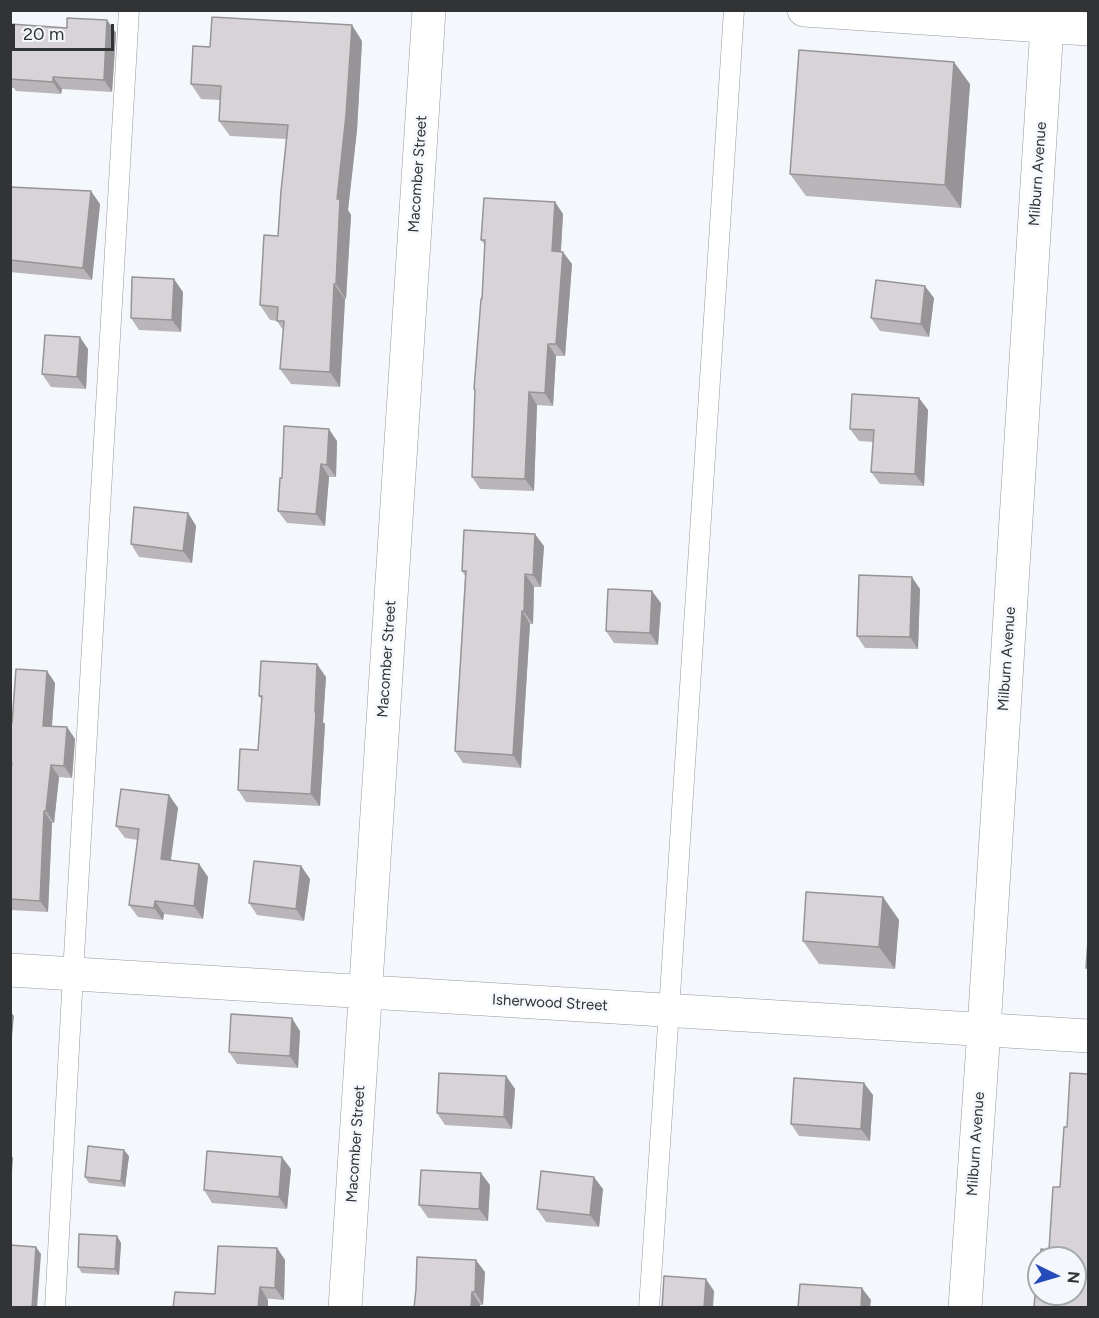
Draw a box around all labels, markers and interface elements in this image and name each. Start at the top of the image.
scale bar [15,12,117,50]
text: 20 m [23,23,64,45]
street label: Macomber Street [405,115,431,233]
street label: Milburn Avenue [1025,121,1051,227]
street label: Macomber Street [374,600,400,718]
street label: Milburn Avenue [994,606,1020,712]
street label: Isherwood Street [492,991,608,1015]
street label: Macomber Street [343,1085,369,1203]
street label: Milburn Avenue [963,1091,989,1197]
north arrow [1027,1246,1087,1306]
text: N [1063,1270,1083,1284]

